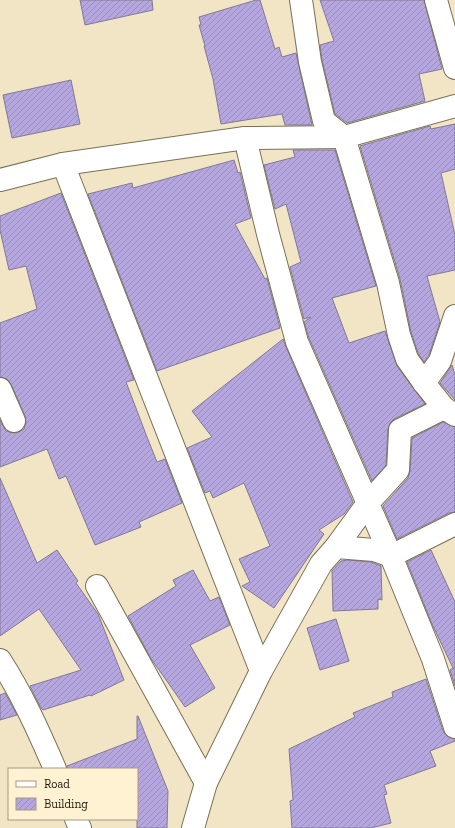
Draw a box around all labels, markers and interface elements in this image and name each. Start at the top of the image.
legend [8,768,138,820]
text: Road [44,777,70,791]
text: Building [44,797,88,811]

